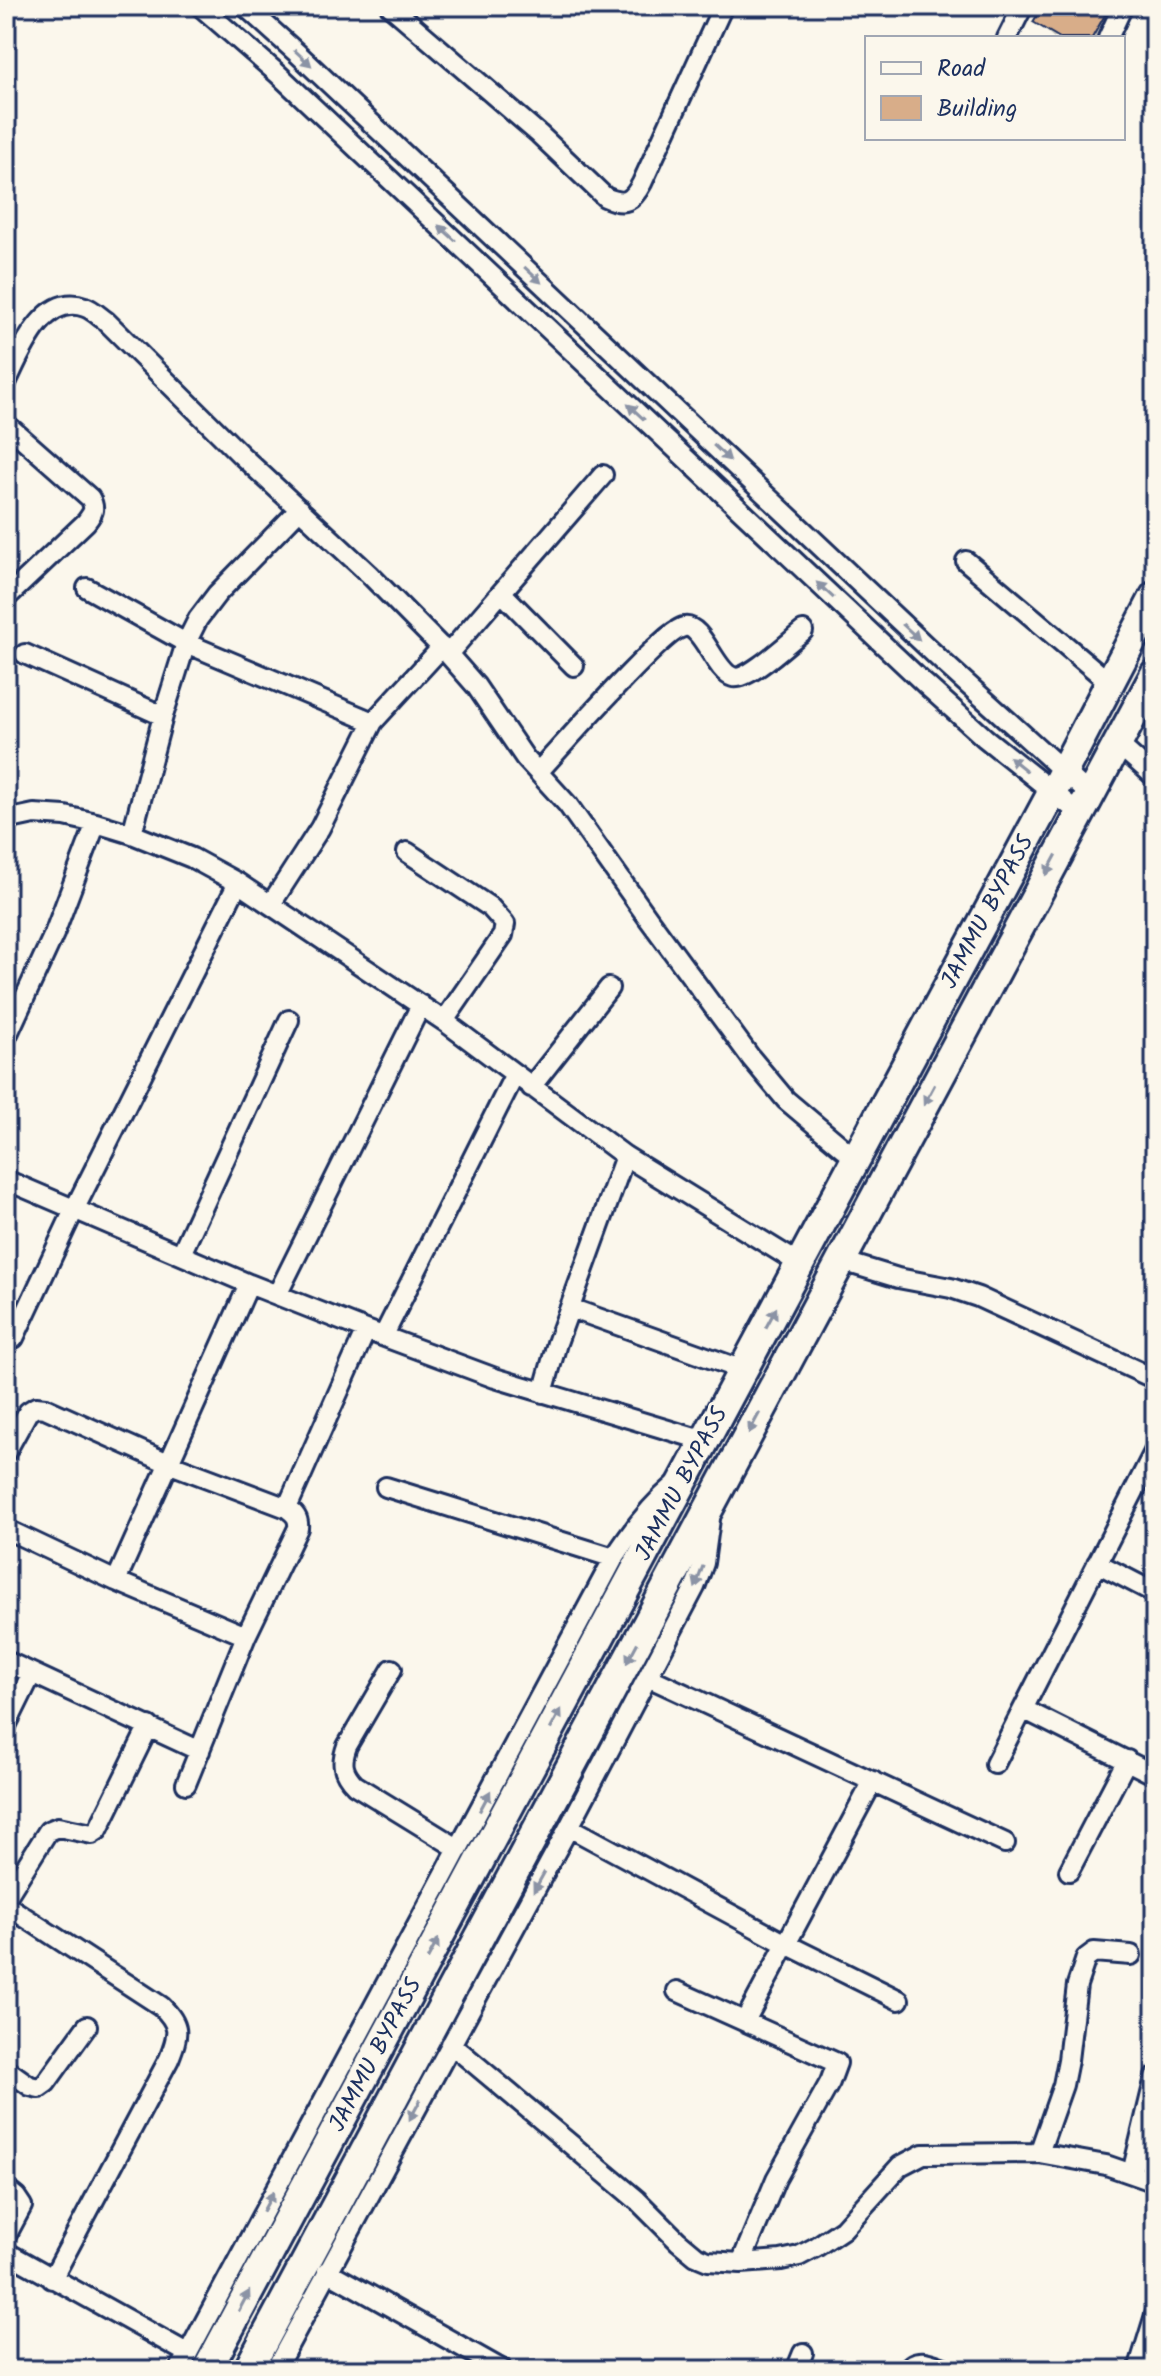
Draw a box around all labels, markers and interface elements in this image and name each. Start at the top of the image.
legend [865,36,1125,140]
one-way arrow [293,48,312,66]
text: Road [937,50,986,89]
text: Building [937,90,1017,129]
one-way arrow [438,225,457,243]
one-way arrow [523,265,542,283]
one-way arrow [627,403,646,421]
one-way arrow [712,444,731,462]
one-way arrow [816,581,835,600]
one-way arrow [901,622,920,640]
one-way arrow [1008,757,1028,773]
street label: JAMMU BYPASS [931,828,1045,996]
one-way arrow [1044,854,1058,877]
one-way arrow [923,1084,937,1106]
one-way arrow [765,1306,778,1329]
street label: JAMMU BYPASS [625,1400,739,1568]
one-way arrow [748,1412,761,1435]
one-way arrow [692,1565,704,1589]
one-way arrow [625,1641,638,1664]
one-way arrow [549,1708,563,1731]
one-way arrow [477,1790,491,1812]
one-way arrow [533,1870,546,1893]
one-way arrow [427,1937,440,1960]
street label: JAMMU BYPASS [319,1971,433,2139]
one-way arrow [408,2099,422,2121]
one-way arrow [262,2191,275,2214]
one-way arrow [238,2290,251,2313]

